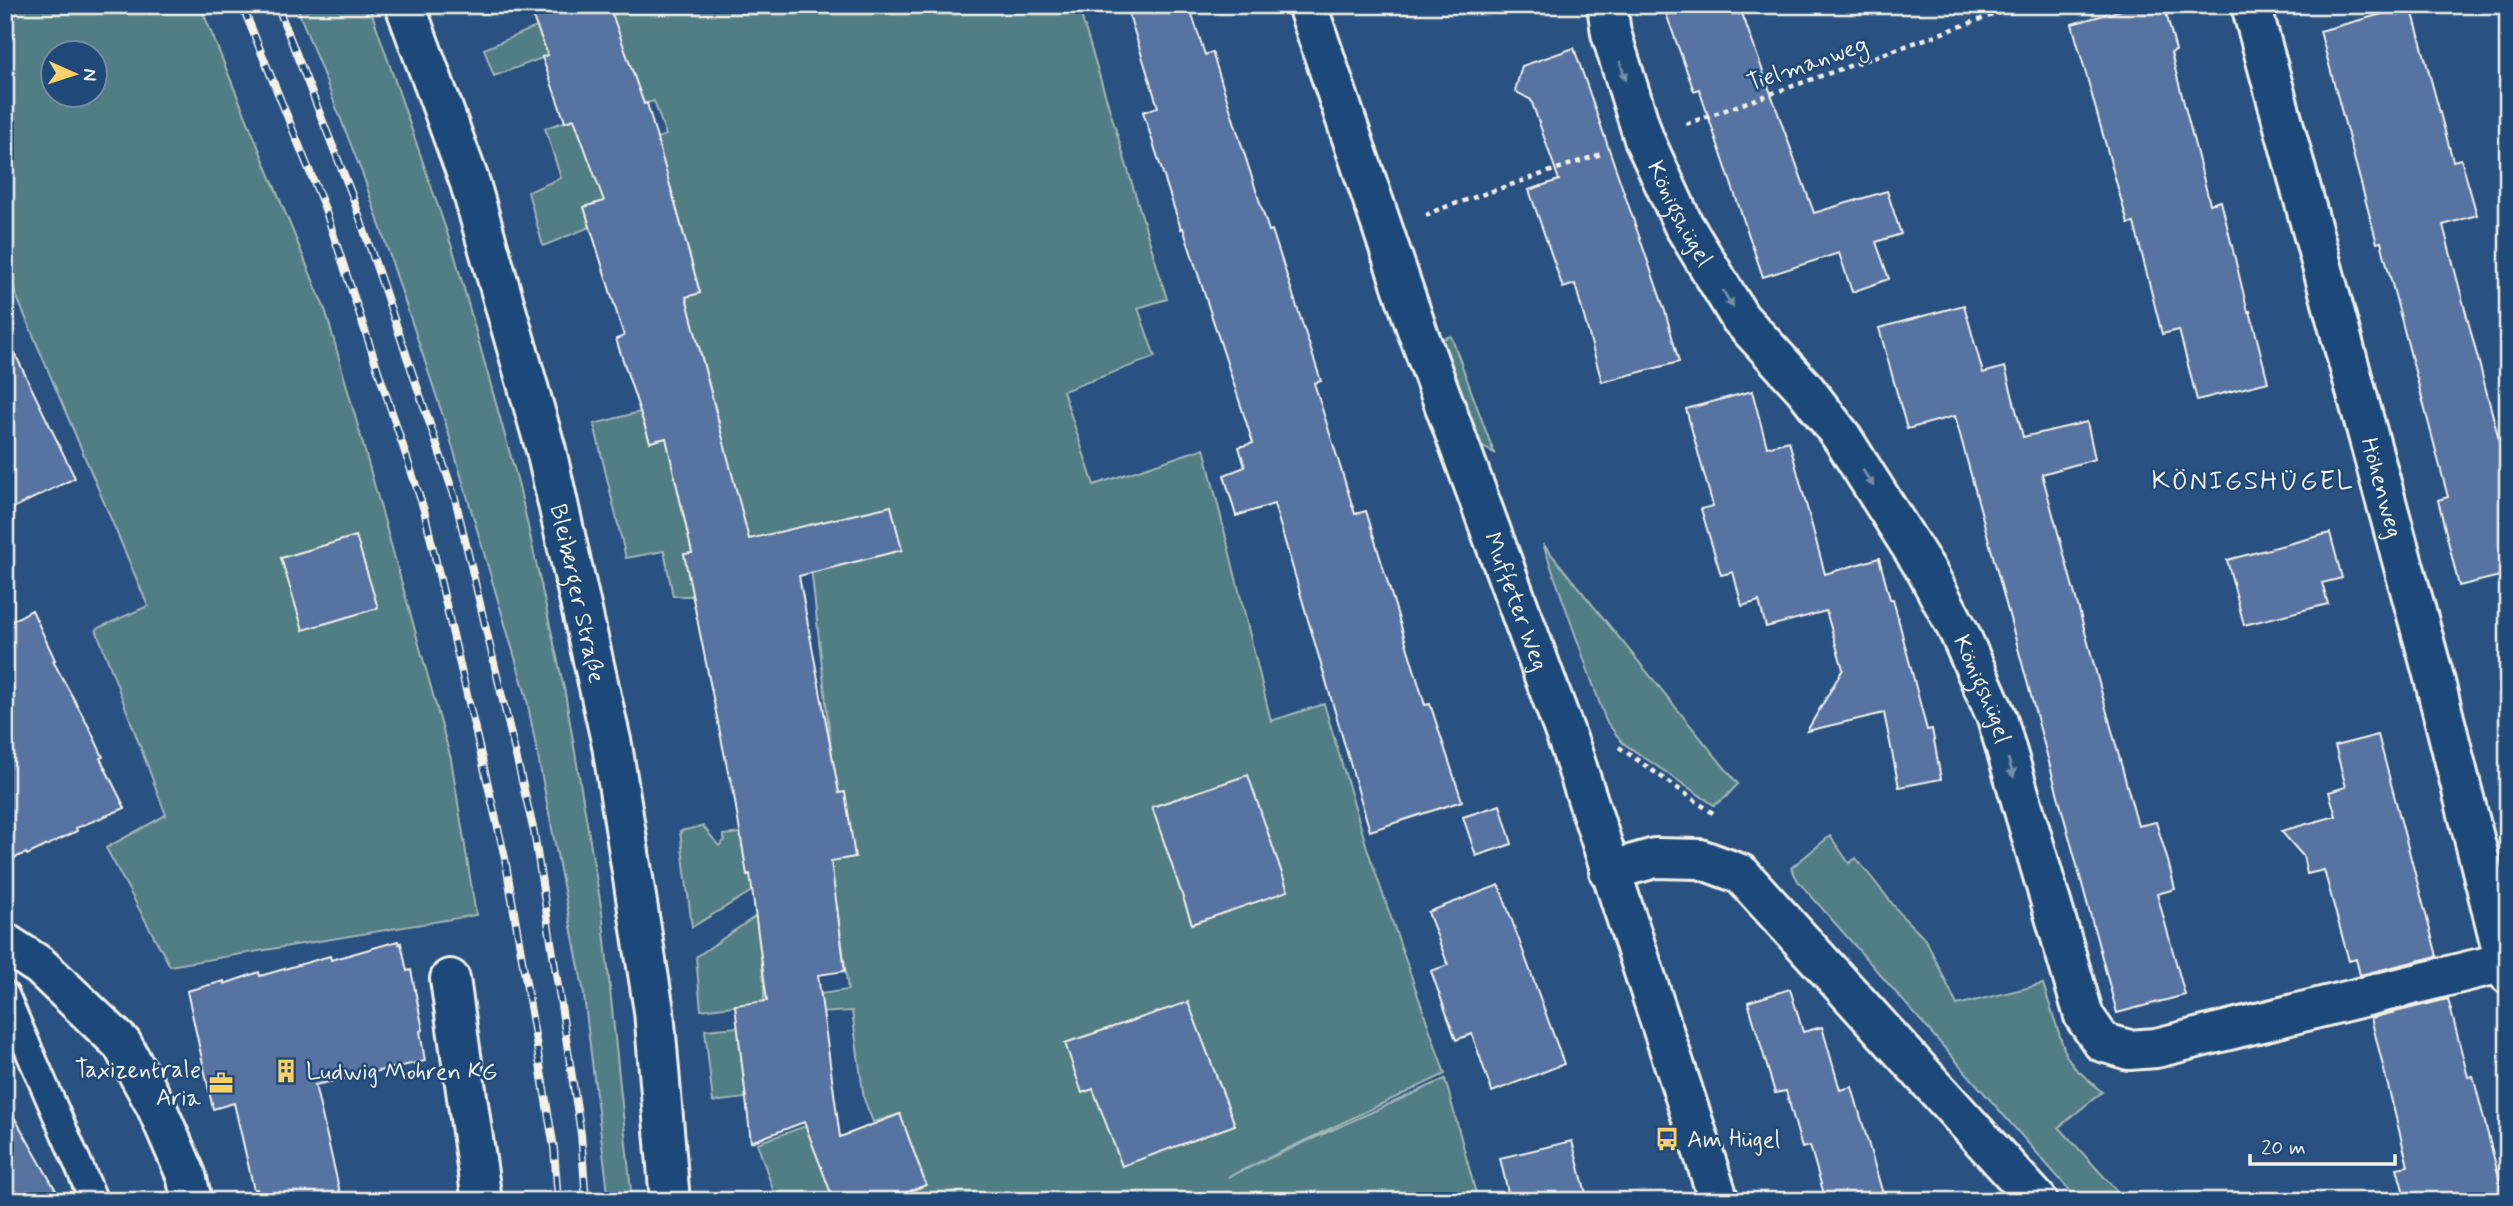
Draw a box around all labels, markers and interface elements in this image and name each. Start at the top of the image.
street label: Tielmanweg [1743,29,1872,101]
north arrow [38,38,108,108]
one-way arrow [1618,61,1629,82]
text: N [77,68,102,82]
street label: Königshügel [1639,156,1719,273]
one-way arrow [1722,290,1735,309]
street label: Höhenweg [2352,434,2409,542]
district label: KÖNIGSHÜGEL [2151,465,2355,499]
one-way arrow [1861,468,1874,488]
street label: Bleiberger Straße [542,501,612,686]
street label: Muffeter Weg [1476,528,1555,675]
street label: Königshügel [1945,630,2018,747]
one-way arrow [2007,758,2017,779]
place label: Taxizentrale Aria [75,1055,202,1114]
building icon: Ludwig Mohren KG [272,1057,300,1085]
place label: Ludwig Mohren KG [306,1057,497,1088]
office icon: Taxizentrale Aria [207,1069,235,1097]
scale bar [2250,1122,2396,1166]
bus stop icon: Am Hügel [1653,1125,1681,1153]
place label: Am Hügel [1687,1125,1781,1156]
text: 20 m [2261,1134,2306,1162]

